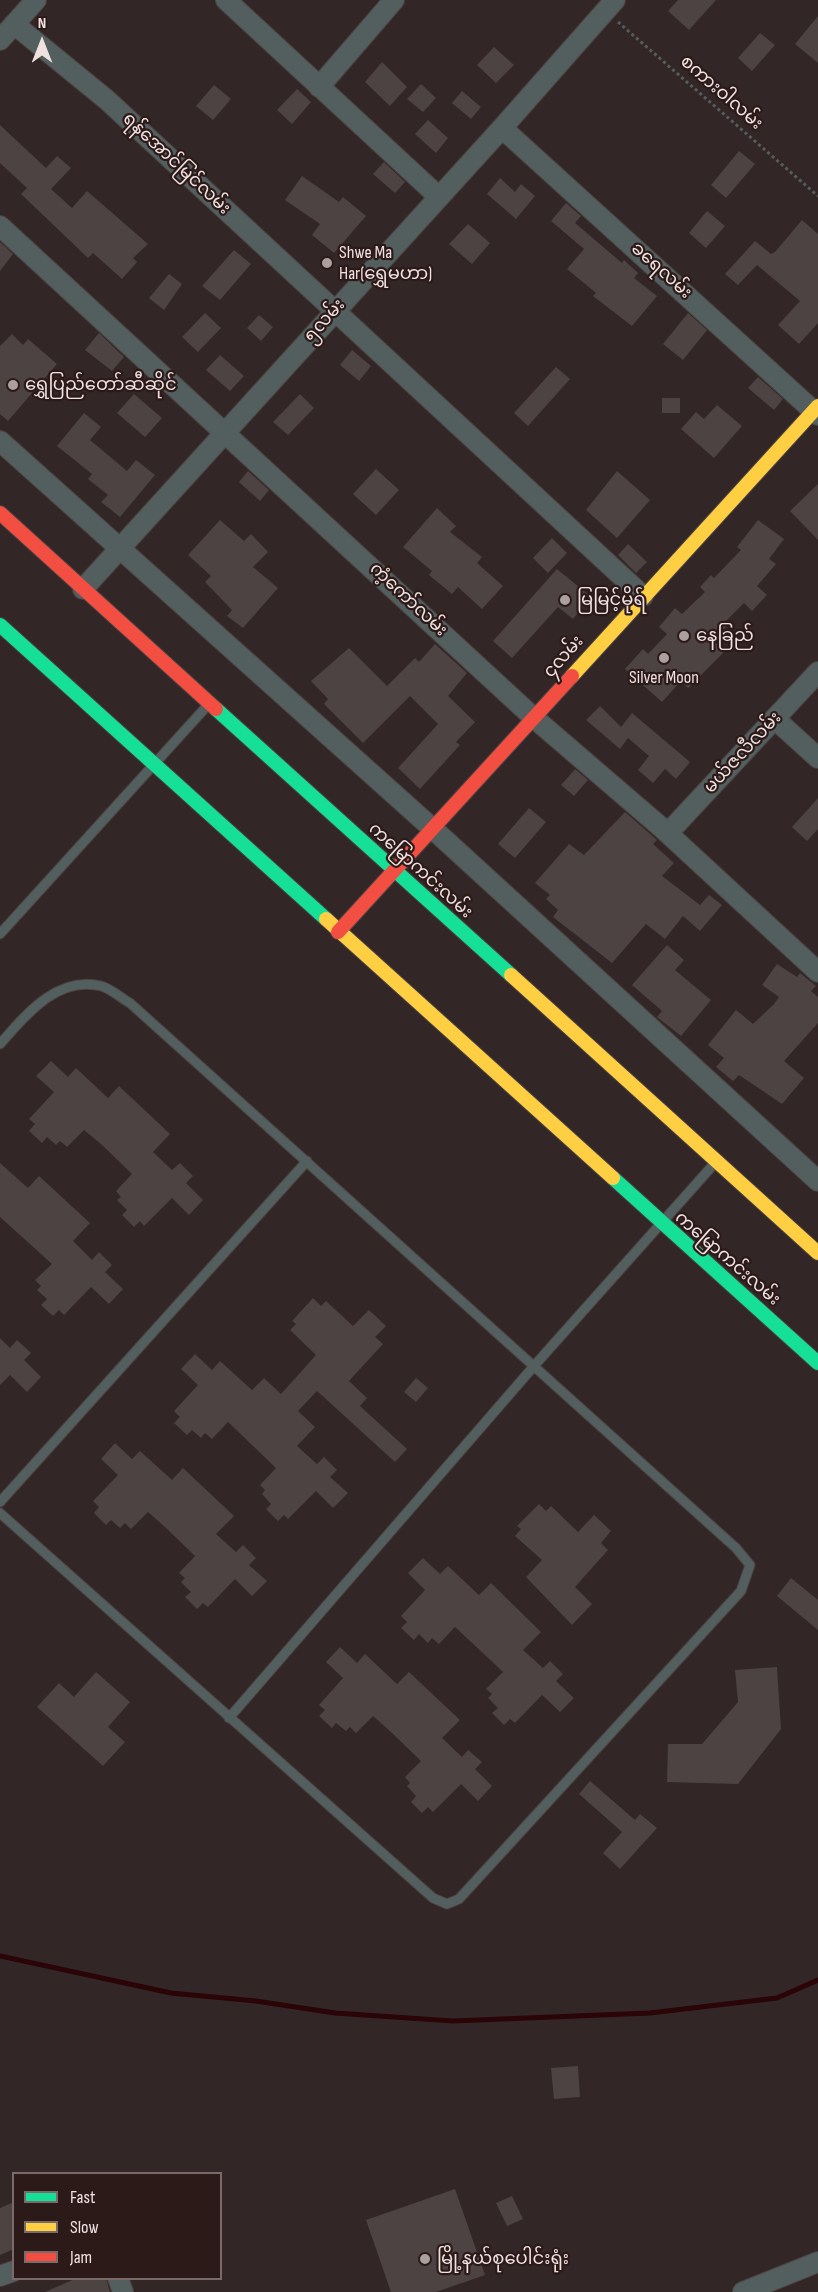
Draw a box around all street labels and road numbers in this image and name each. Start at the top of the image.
street label: စကားဝါလမ်း [675,51,767,135]
street label: ရန်အောင်မြင်လမ်း [118,109,234,219]
street label: ခရေလမ်း [626,238,696,304]
street label: ၅လမ်း [300,295,350,347]
street label: ကံ့ကော်လမ်း [365,559,451,641]
street label: ၄လမ်း [539,631,589,683]
street label: မယ်ဇလီလမ်း [700,708,786,798]
street label: ကမြောကင်းလမ်း [363,819,477,923]
street label: ကမြောကင်းလမ်း [670,1207,784,1311]

